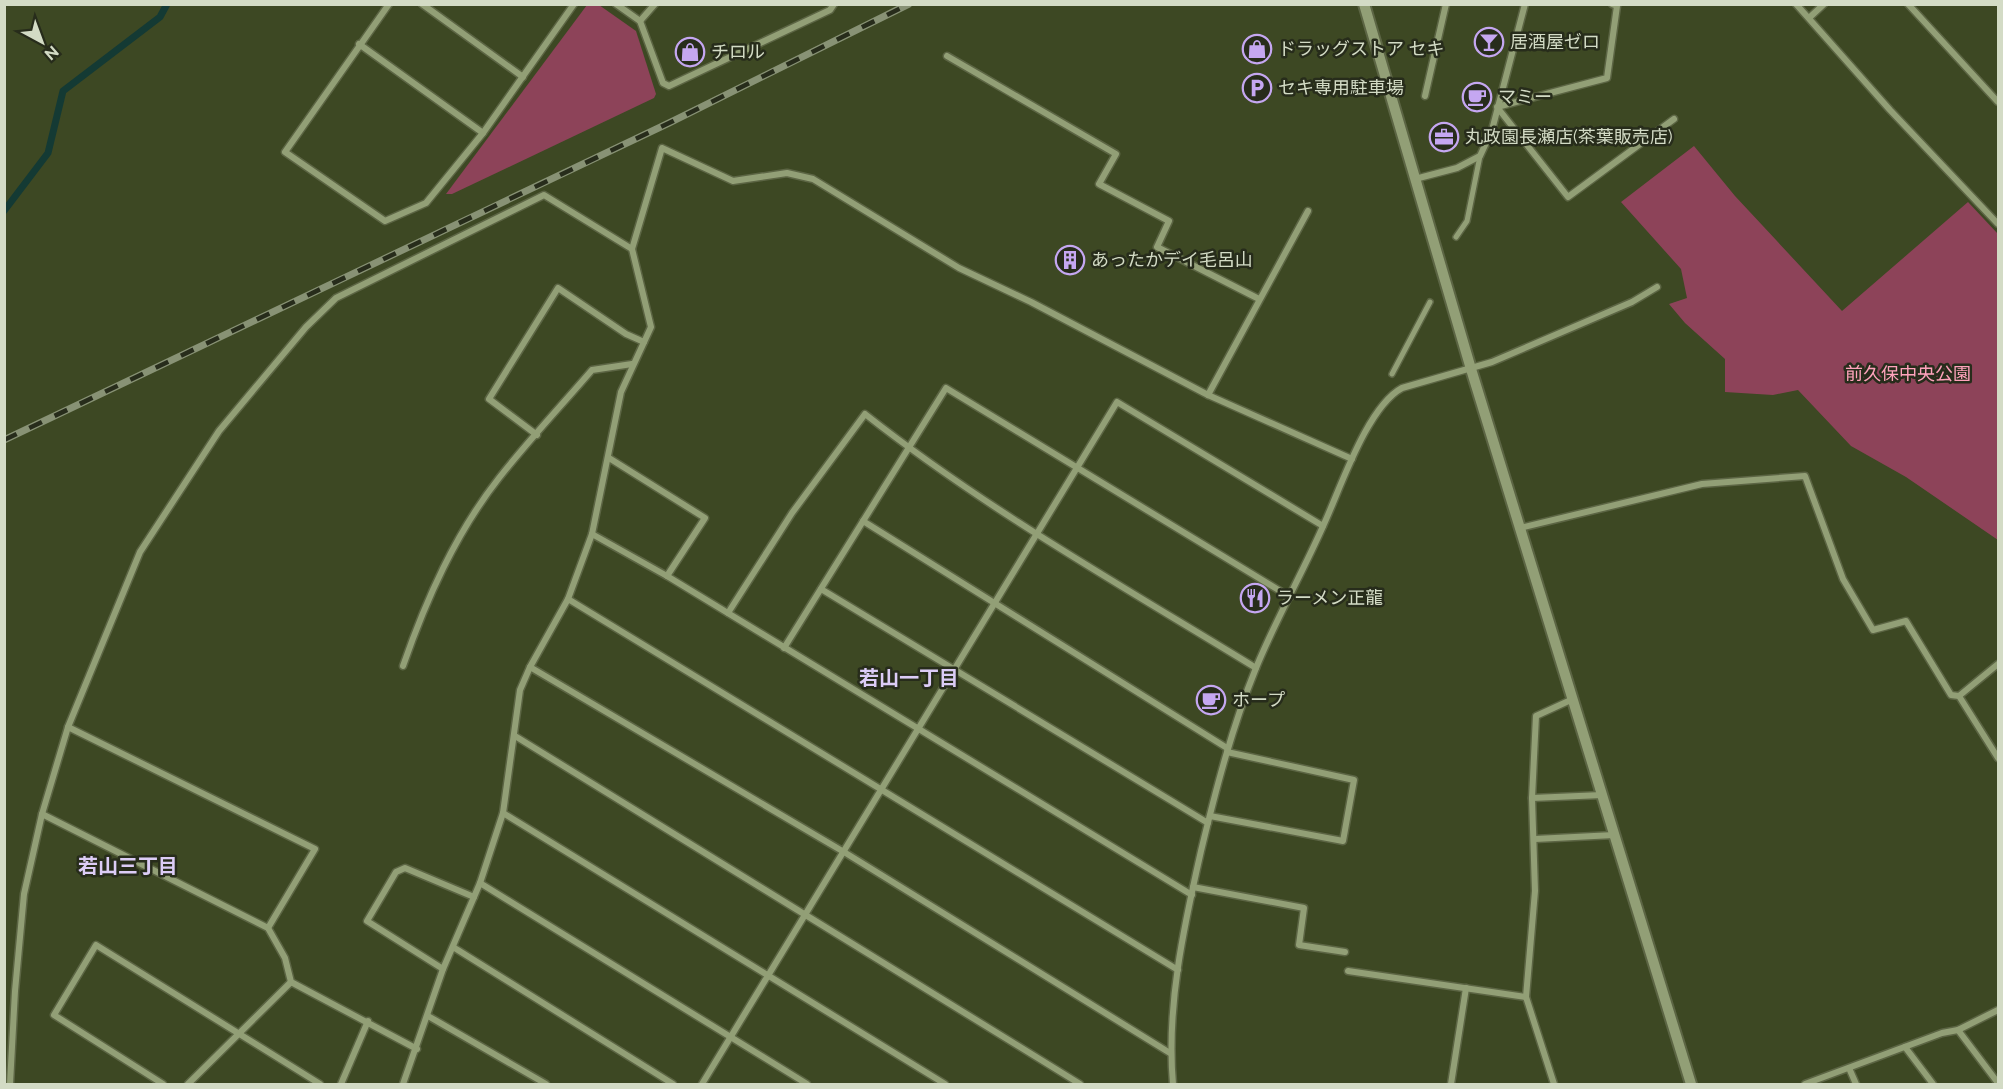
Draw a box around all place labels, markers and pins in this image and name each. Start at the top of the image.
bar icon: 居酒屋ゼロ [1473,26,1505,58]
place label: 居酒屋ゼロ [1510,31,1600,52]
shop icon: ドラッグストア セキ [1241,33,1273,65]
shop icon: チロル [674,36,706,68]
place label: ドラッグストア セキ [1278,38,1445,59]
place label: チロル [711,41,765,62]
parking icon: セキ専用駐車場 [1241,72,1273,104]
place label: セキ専用駐車場 [1278,77,1404,98]
cafe icon: マミー [1461,81,1493,113]
place label: マミー [1498,86,1552,107]
office icon: 丸政園長瀬店(茶葉販売店) [1428,121,1460,153]
place label: 丸政園長瀬店(茶葉販売店) [1465,126,1673,147]
building icon: あったかデイ毛呂山 [1054,244,1086,276]
place label: あったかデイ毛呂山 [1091,249,1253,270]
restaurant icon: ラーメン正龍 [1239,582,1271,614]
place label: ラーメン正龍 [1276,587,1383,608]
cafe icon: ホープ [1195,684,1227,716]
place label: ホープ [1232,689,1285,710]

